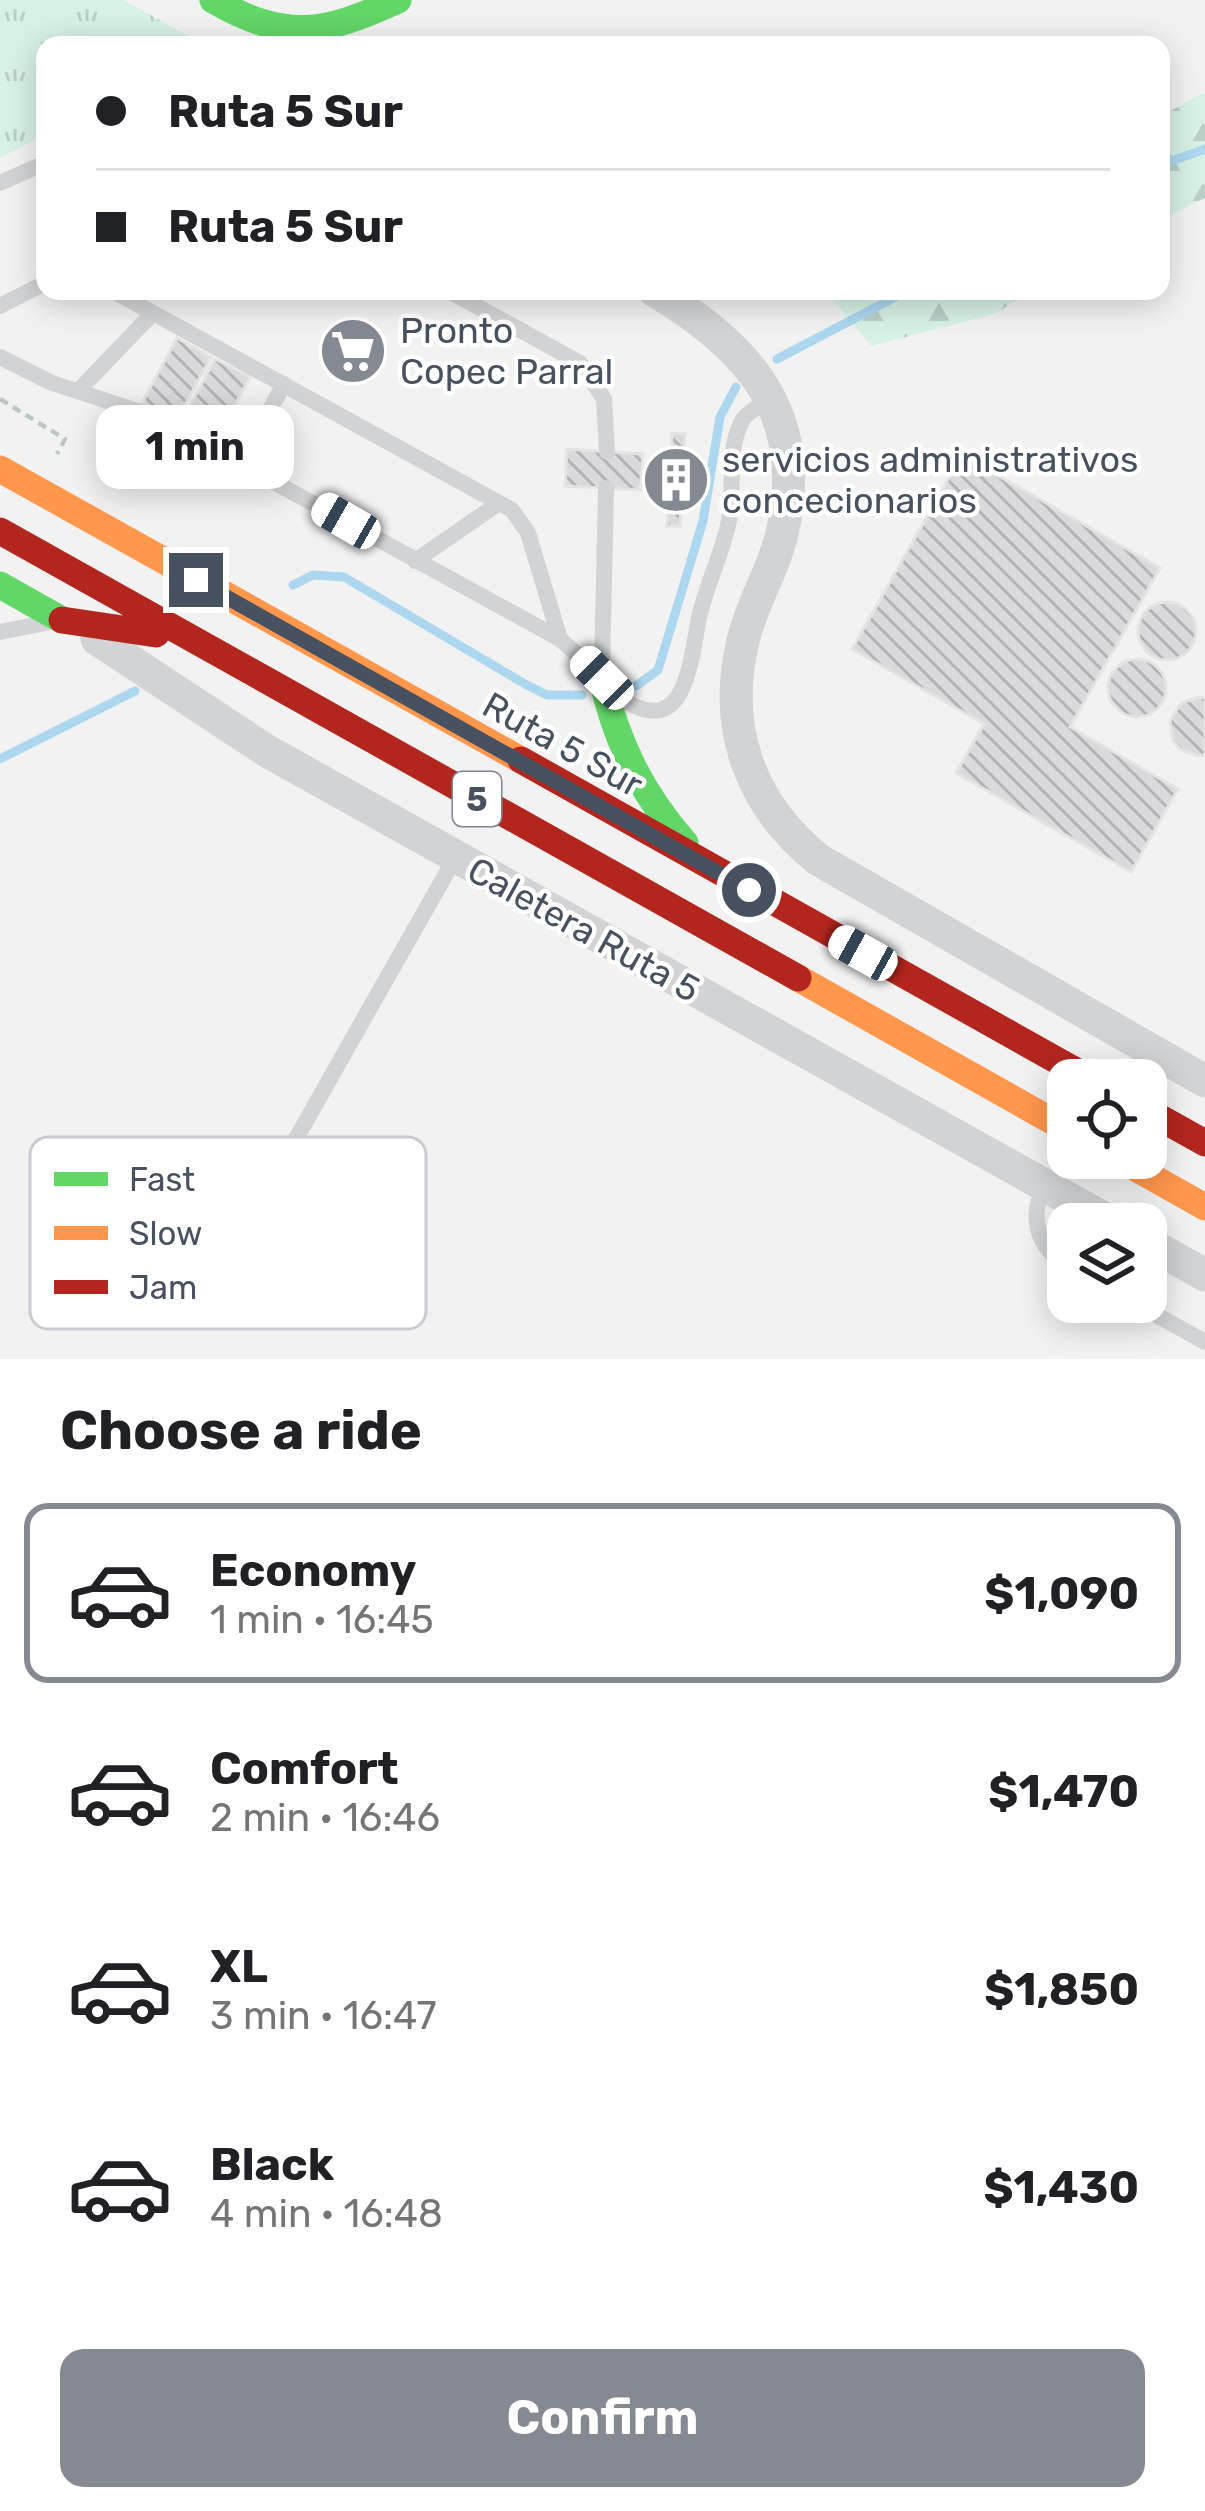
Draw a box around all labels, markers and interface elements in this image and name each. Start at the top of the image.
text: Ruta 5 Sur [168,85,403,138]
text: Ruta 5 Sur [168,200,403,253]
place label: Pronto Copec Parral [400,309,613,393]
supermarket icon: Pronto Copec Parral [318,316,388,386]
callout: 1 min [97,406,295,490]
text: 1 min [145,424,245,470]
place label: servicios administrativos concecionarios [722,438,1138,522]
building icon: servicios administrativos concecionarios [641,445,711,515]
car [306,487,386,555]
route end [169,553,223,607]
car [564,640,640,716]
street label: Ruta 5 Sur [476,682,650,806]
road number: 5 [453,772,501,826]
street label: Caletera Ruta 5 [460,848,707,1011]
route start [722,863,776,917]
car [823,920,903,986]
map controls [1047,1059,1167,1323]
button: locate [1047,1059,1167,1179]
legend [30,1137,426,1329]
text: Fast [129,1160,195,1199]
button: layers [1047,1203,1167,1323]
text: Slow [129,1214,203,1253]
text: Jam [129,1268,197,1307]
text: Choose a ride [60,1399,422,1463]
icon: car [66,1539,174,1647]
text: Economy [210,1544,416,1597]
text: $1,090 [984,1567,1139,1620]
text: 1 min · 16:45 [210,1597,434,1643]
icon: car [66,1737,174,1845]
text: Comfort [210,1742,399,1795]
text: $1,470 [988,1765,1139,1818]
text: 2 min · 16:46 [210,1795,440,1841]
icon: car [66,1935,174,2043]
text: XL [210,1940,268,1993]
text: $1,850 [984,1963,1139,2016]
text: 3 min · 16:47 [210,1993,436,2039]
icon: car [66,2133,174,2241]
text: Black [210,2138,334,2191]
text: $1,430 [983,2161,1139,2214]
text: 4 min · 16:48 [210,2191,443,2237]
button: Confirm [60,2349,1145,2487]

